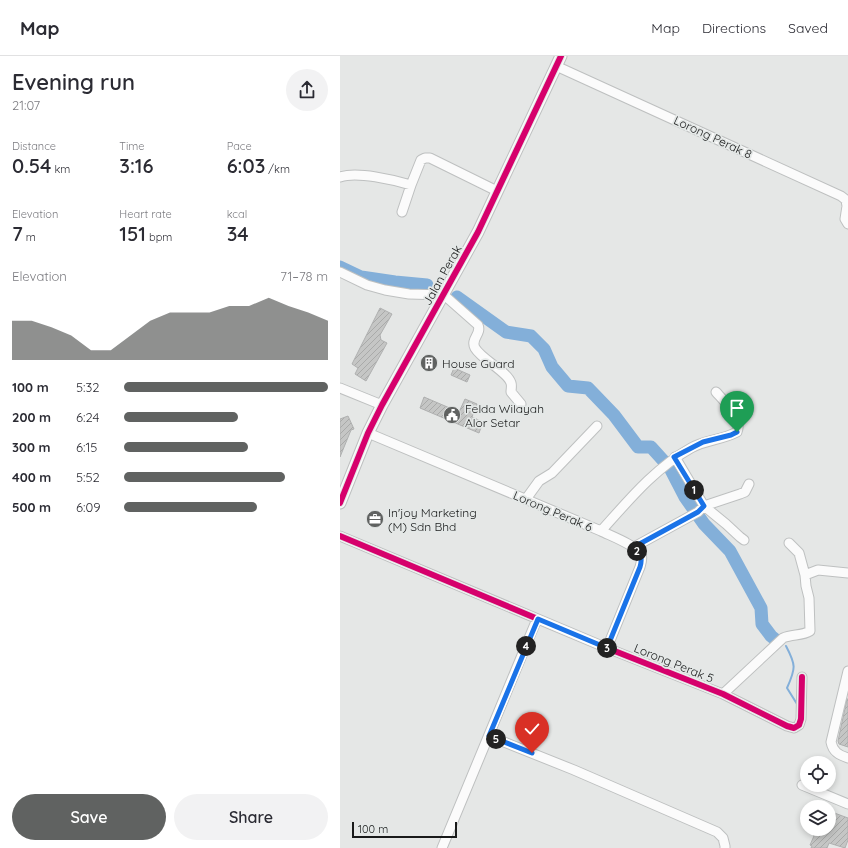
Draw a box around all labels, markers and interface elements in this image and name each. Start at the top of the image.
text: Map [20,16,59,40]
text: Map [651,19,680,37]
text: Directions [702,19,766,37]
text: Saved [788,19,828,37]
text: Evening run [12,68,135,96]
button: share [286,69,328,111]
text: 21:07 [12,97,40,113]
street label: Lorong Perak 8 [671,112,755,162]
text: Distance [12,139,56,153]
text: Time [119,139,145,153]
text: Pace [227,139,252,153]
text: 0.54 [12,153,51,178]
text: 3:16 [119,153,154,178]
text: 6:03 [227,153,265,178]
text: km [51,162,70,176]
text: /km [265,162,290,176]
text: Elevation [12,207,58,221]
text: Heart rate [119,207,172,221]
text: kcal [227,207,247,221]
text: 7 [12,221,23,246]
text: 151 [119,221,146,246]
text: 34 [227,221,249,246]
text: m [23,230,36,244]
text: bpm [146,230,172,244]
street label: Jalan Perak [419,242,465,308]
text: Elevation [12,268,67,284]
text: 71–78 m [280,268,328,284]
building icon: House Guard [419,353,439,373]
place label: House Guard [442,356,514,371]
text: 100 m [12,379,49,395]
text: 5:32 [76,379,100,395]
pin [720,391,754,432]
icon: arrive [726,397,748,419]
place label: Felda Wilayah Alor Setar [465,401,544,430]
public building icon: Felda Wilayah Alor Setar [442,405,462,425]
text: 200 m [12,409,51,425]
text: 6:24 [76,409,99,425]
text: 300 m [12,439,51,455]
text: 6:15 [76,439,97,455]
text: 400 m [12,469,51,485]
text: 5:52 [76,469,100,485]
pin: 1 [684,480,704,500]
text: 1 [692,483,696,497]
street label: Lorong Perak 6 [511,488,595,535]
text: 500 m [12,499,51,515]
text: 6:09 [76,499,100,515]
place label: In'joy Marketing (M) Sdn Bhd [388,505,477,534]
office icon: In'joy Marketing (M) Sdn Bhd [365,509,385,529]
pin: 2 [627,541,647,561]
text: 2 [634,544,640,558]
pin: 4 [516,636,536,656]
pin: 3 [597,638,617,658]
text: 4 [523,639,529,653]
street label: Lorong Perak 5 [632,640,716,686]
text: 3 [604,641,610,655]
pin [515,712,549,753]
icon: check [521,718,543,740]
pin: 5 [486,729,506,749]
text: 5 [493,732,499,746]
map controls [800,756,836,836]
button: locate [800,756,836,792]
button: Save [12,794,166,840]
button: Share [174,794,328,840]
button: layers [800,800,836,836]
scale bar [352,820,457,839]
text: 100 m [358,822,388,836]

